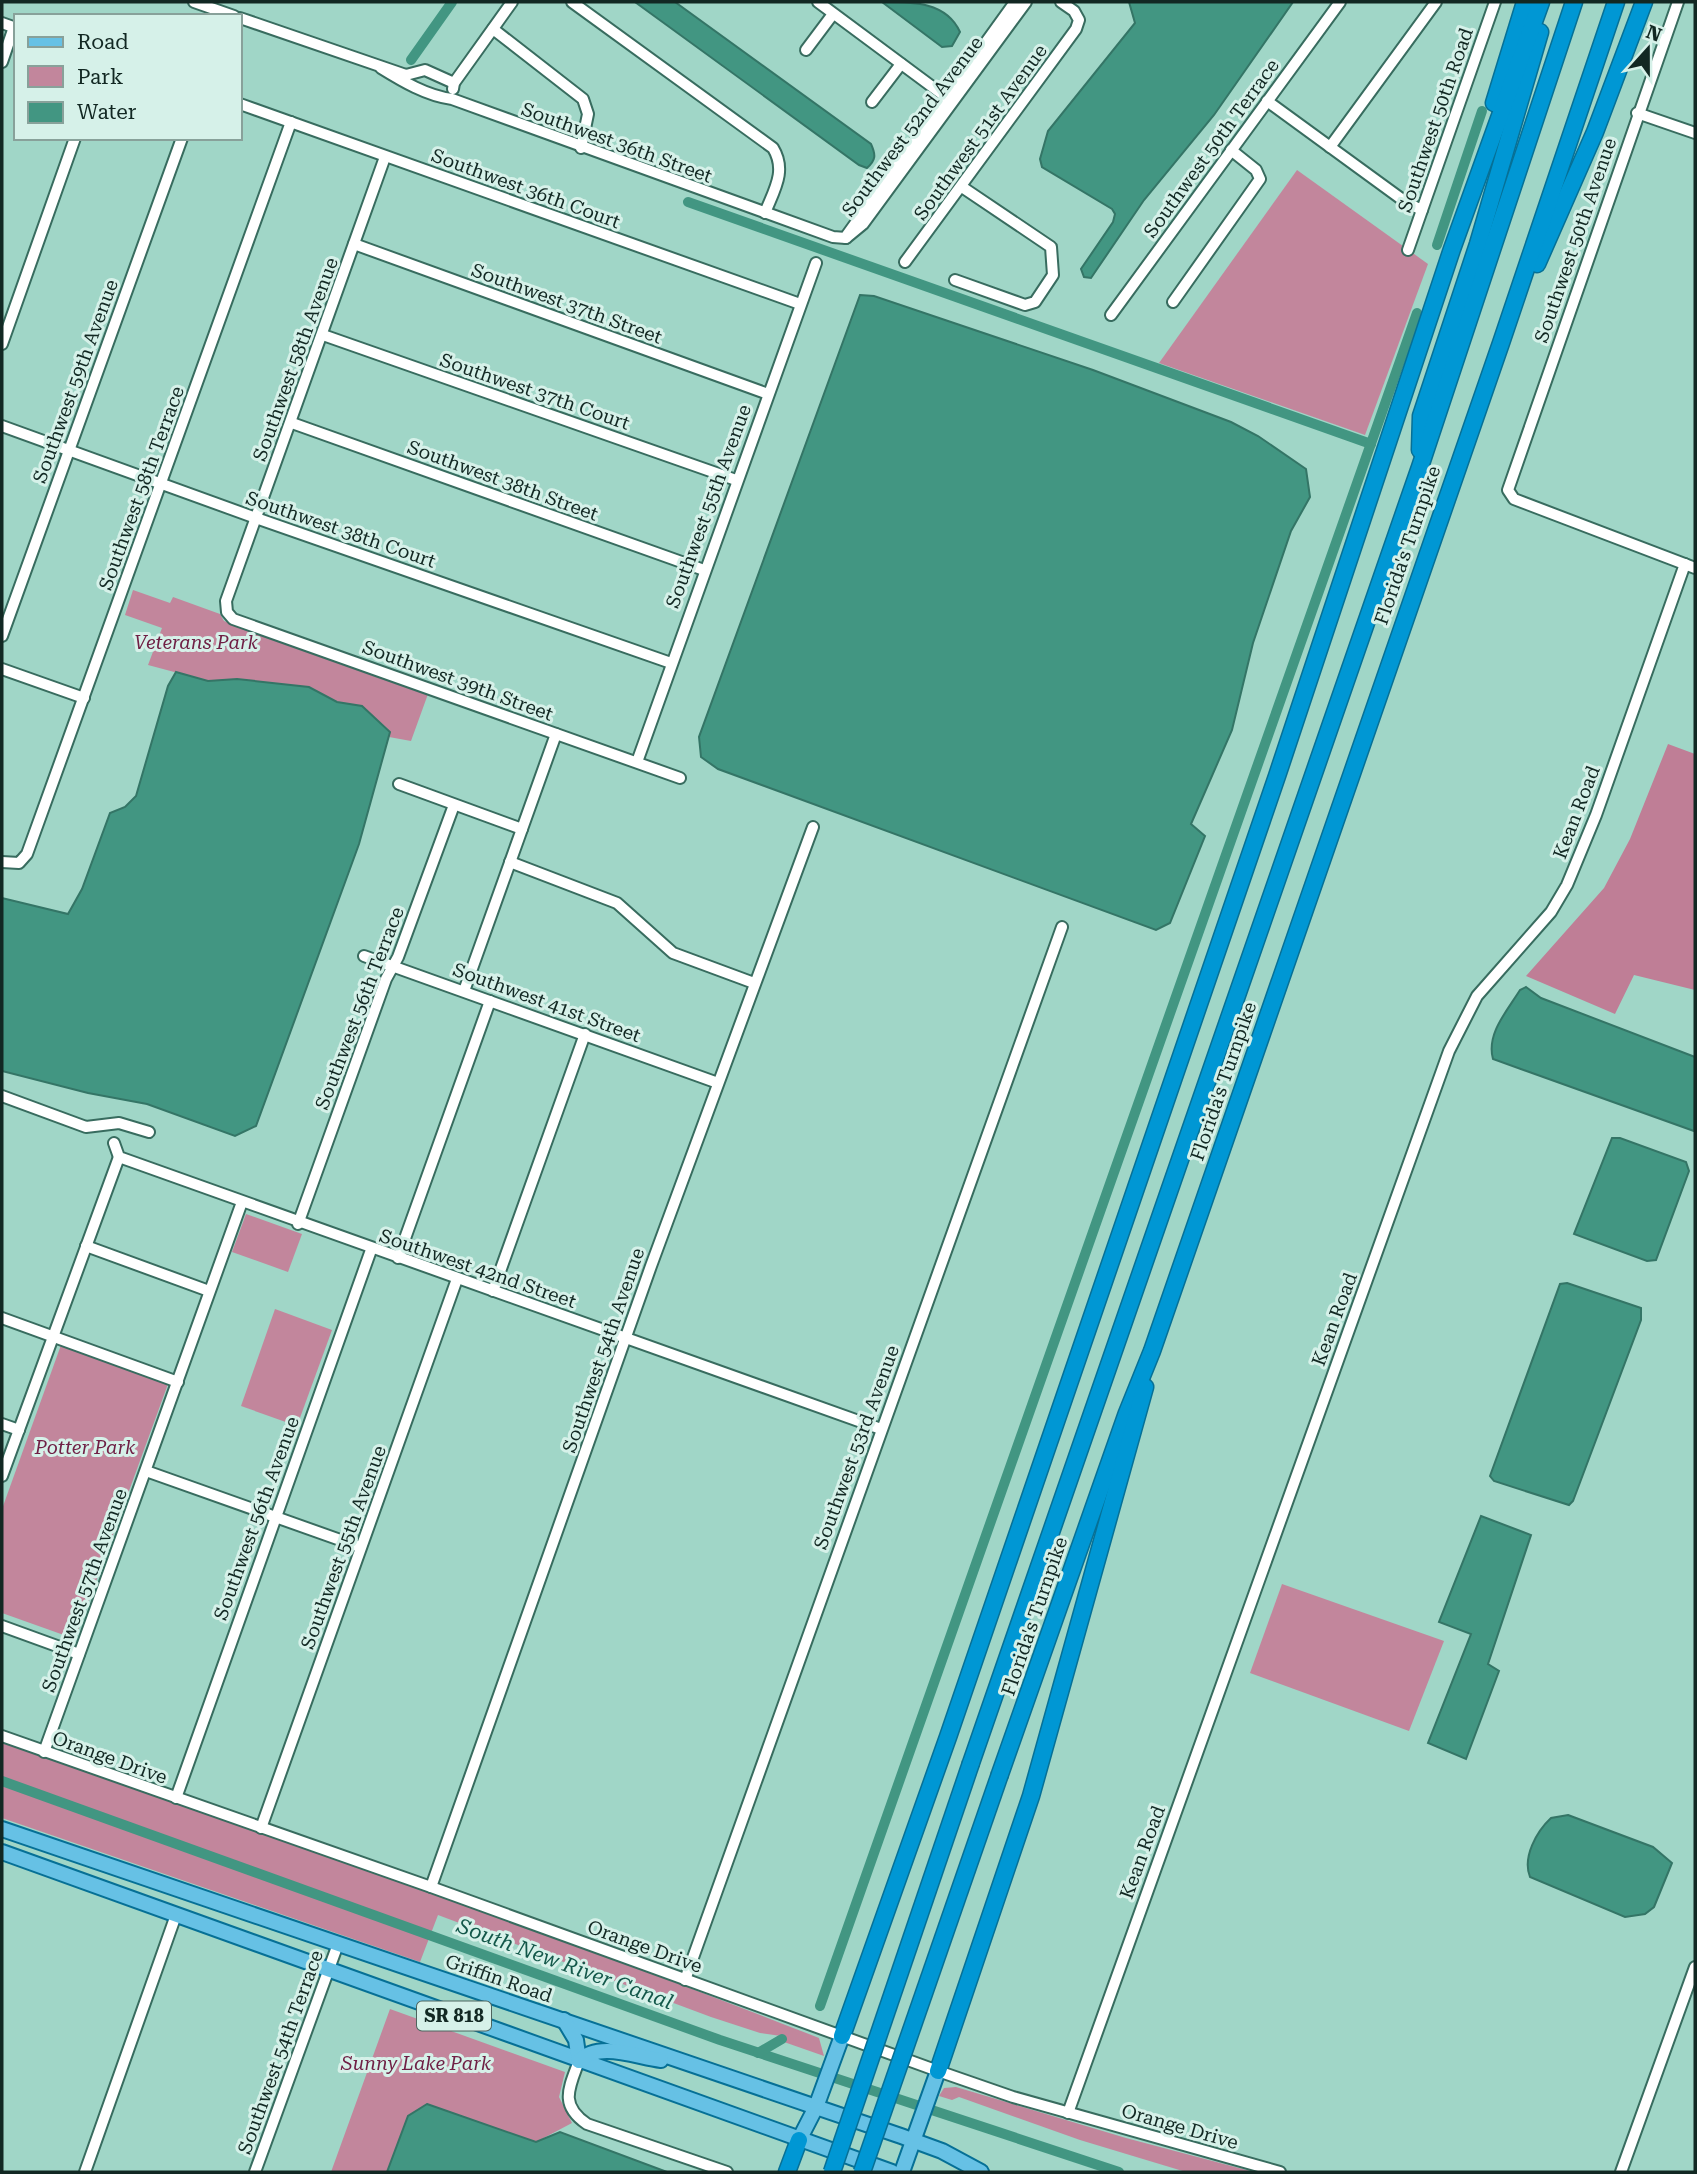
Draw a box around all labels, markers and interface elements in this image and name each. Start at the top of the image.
legend [14,14,242,140]
north arrow [1613,14,1683,84]
text: N [1643,20,1665,47]
street label: Southwest 50th Road [1393,25,1478,215]
text: Road [77,30,129,54]
street label: Southwest 52nd Avenue [837,31,988,221]
street label: Southwest 51st Avenue [909,40,1052,225]
street label: Southwest 50th Terrace [1139,54,1284,242]
text: Park [77,65,123,89]
street label: Southwest 36th Street [518,97,715,188]
text: Water [77,100,137,124]
street label: Southwest 50th Avenue [1530,135,1621,346]
street label: Southwest 36th Court [428,144,623,233]
street label: Southwest 58th Avenue [248,254,343,464]
street label: Southwest 37th Street [468,258,665,349]
street label: Southwest 59th Avenue [28,276,123,486]
street label: Southwest 37th Court [437,348,633,435]
street label: Southwest 58th Terrace [94,383,189,593]
street label: Southwest 55th Avenue [661,401,756,611]
street label: Southwest 38th Street [404,435,601,526]
street label: Florida's Turnpike [1369,463,1445,628]
street label: Southwest 38th Court [243,486,439,573]
park label: Veterans Park [134,631,258,654]
street label: Southwest 39th Street [359,635,556,726]
street label: Kean Road [1548,762,1605,862]
street label: Southwest 56th Terrace [310,903,409,1113]
street label: Southwest 41st Street [450,958,644,1047]
street label: Florida's Turnpike [1185,999,1261,1164]
street label: Southwest 42nd Street [376,1224,579,1313]
street label: Southwest 54th Avenue [558,1245,649,1456]
street label: Kean Road [1307,1269,1362,1369]
street label: Southwest 53rd Avenue [809,1342,904,1552]
street label: Southwest 56th Avenue [209,1413,304,1623]
park label: Potter Park [34,1436,136,1459]
street label: Southwest 55th Avenue [296,1442,391,1652]
street label: Southwest 57th Avenue [37,1485,132,1695]
street label: Florida's Turnpike [996,1534,1072,1699]
street label: Orange Drive [49,1726,170,1789]
street label: Kean Road [1115,1802,1170,1902]
water label: South New River Canal [453,1913,676,2014]
street label: Orange Drive [584,1915,705,1978]
street label: Southwest 54th Terrace [233,1947,328,2157]
street label: Griffin Road [442,1949,555,2008]
road number: SR 818 [417,2002,491,2030]
park label: Sunny Lake Park [340,2052,492,2075]
street label: Orange Drive [1119,2099,1241,2154]

